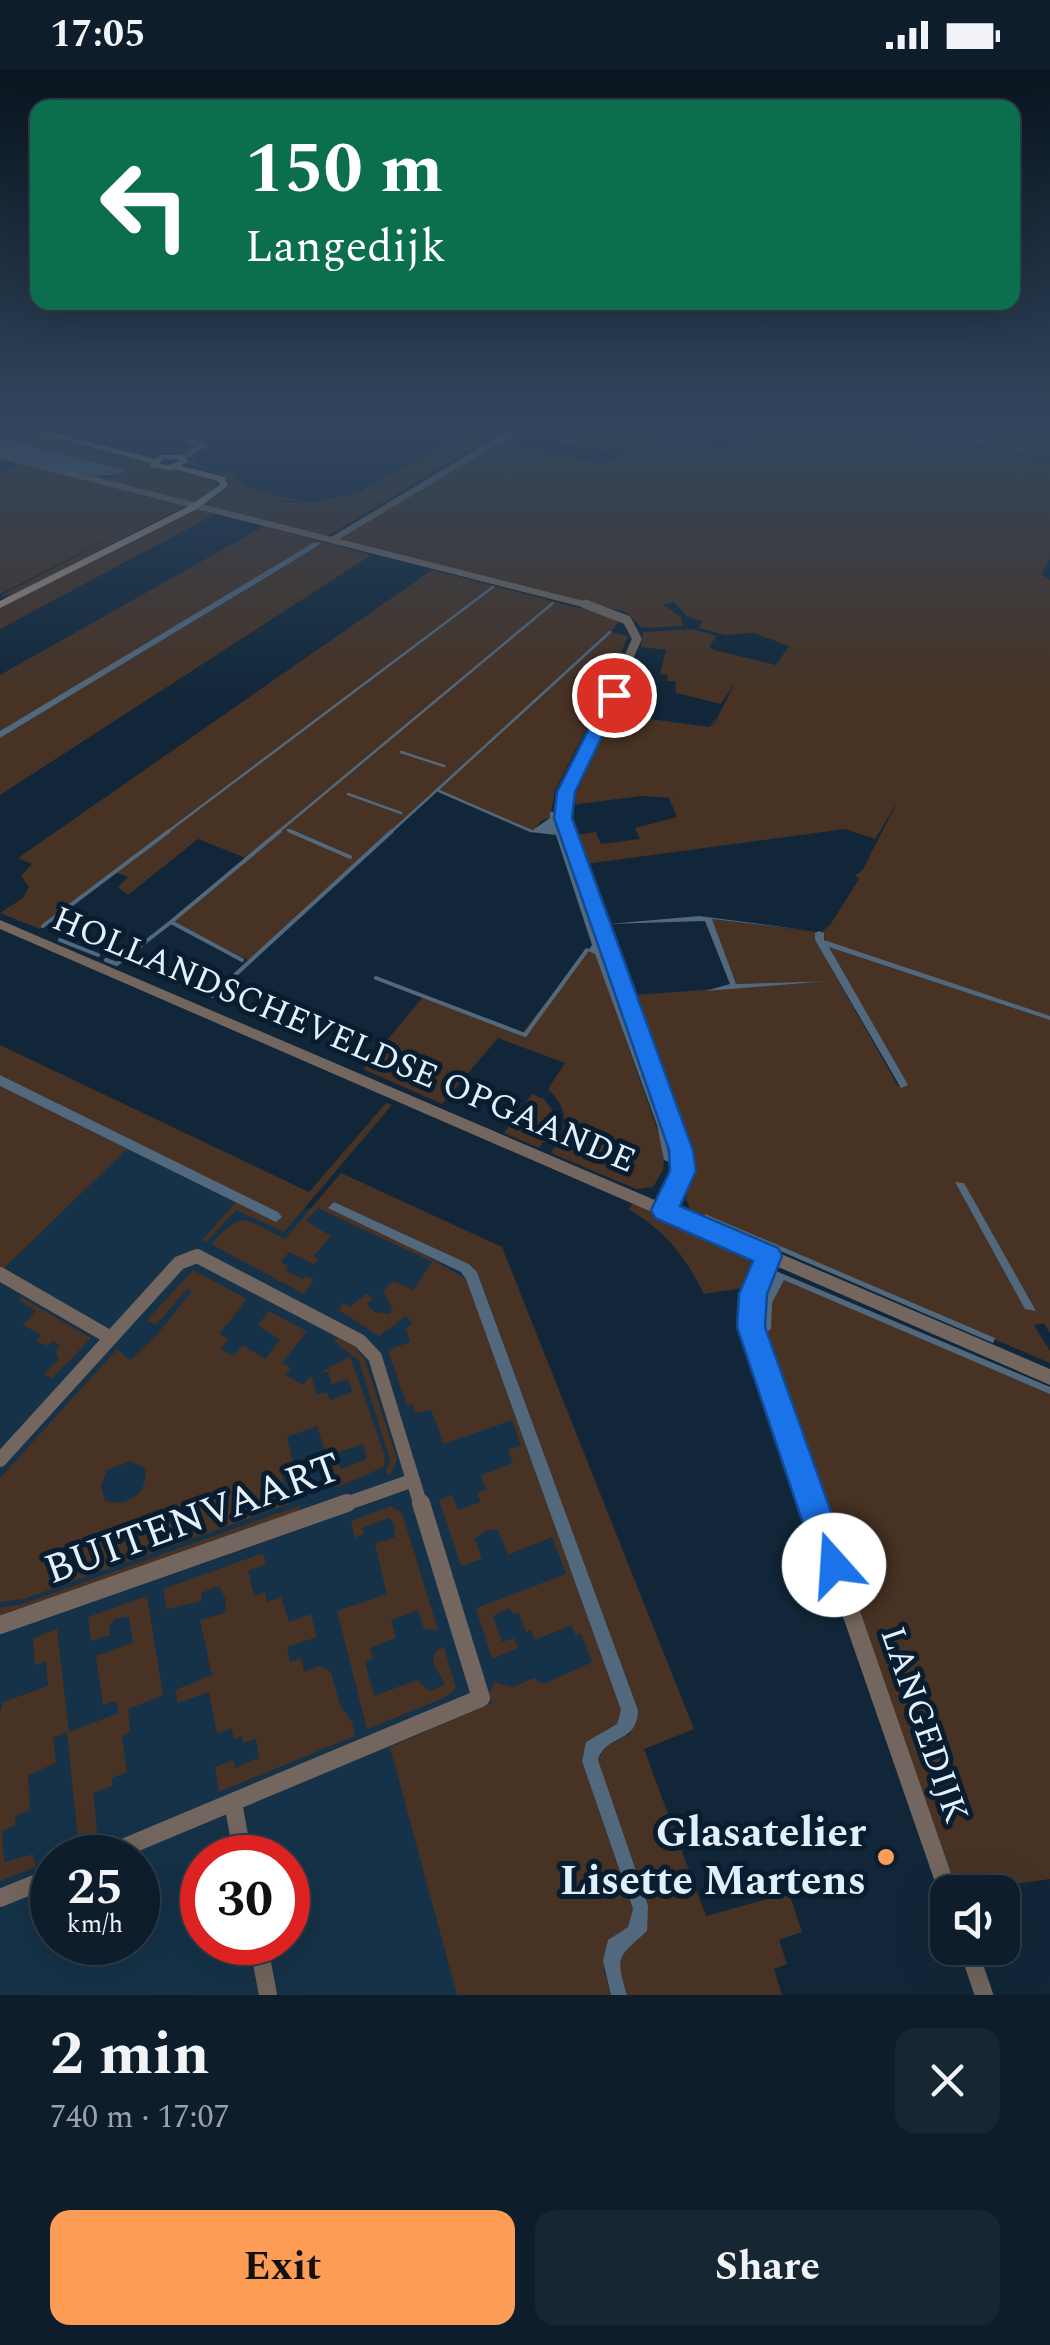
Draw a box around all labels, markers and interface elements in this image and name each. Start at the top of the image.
text: 17:05 [50,6,145,64]
text: 150 m [245,117,443,223]
icon: left [80,140,210,270]
text: Langedijk [245,213,446,282]
pin [572,653,657,738]
icon: arrive [587,668,642,723]
street label: HOLLANDSCHEVELDSE OPGAANDE [44,893,644,1187]
street label: BUITENVAART [36,1436,350,1602]
position arrow [782,1513,886,1617]
street label: LANGEDIJK [866,1620,982,1830]
place label: Glasatelier Lisette Martens [560,1802,866,1913]
speed limit sign: 30 [180,1835,310,1965]
marker: Glasatelier Lisette Martens [875,1846,897,1868]
text: 25 [67,1850,123,1926]
map controls [930,1875,1020,1965]
button: sound [930,1875,1020,1965]
text: km/h [67,1906,123,1944]
text: 2 min [50,2009,210,2101]
button: close [895,2028,1000,2133]
text: 740 m · 17:07 [50,2093,230,2142]
button: Exit [50,2210,515,2325]
button: Share [535,2210,1000,2325]

